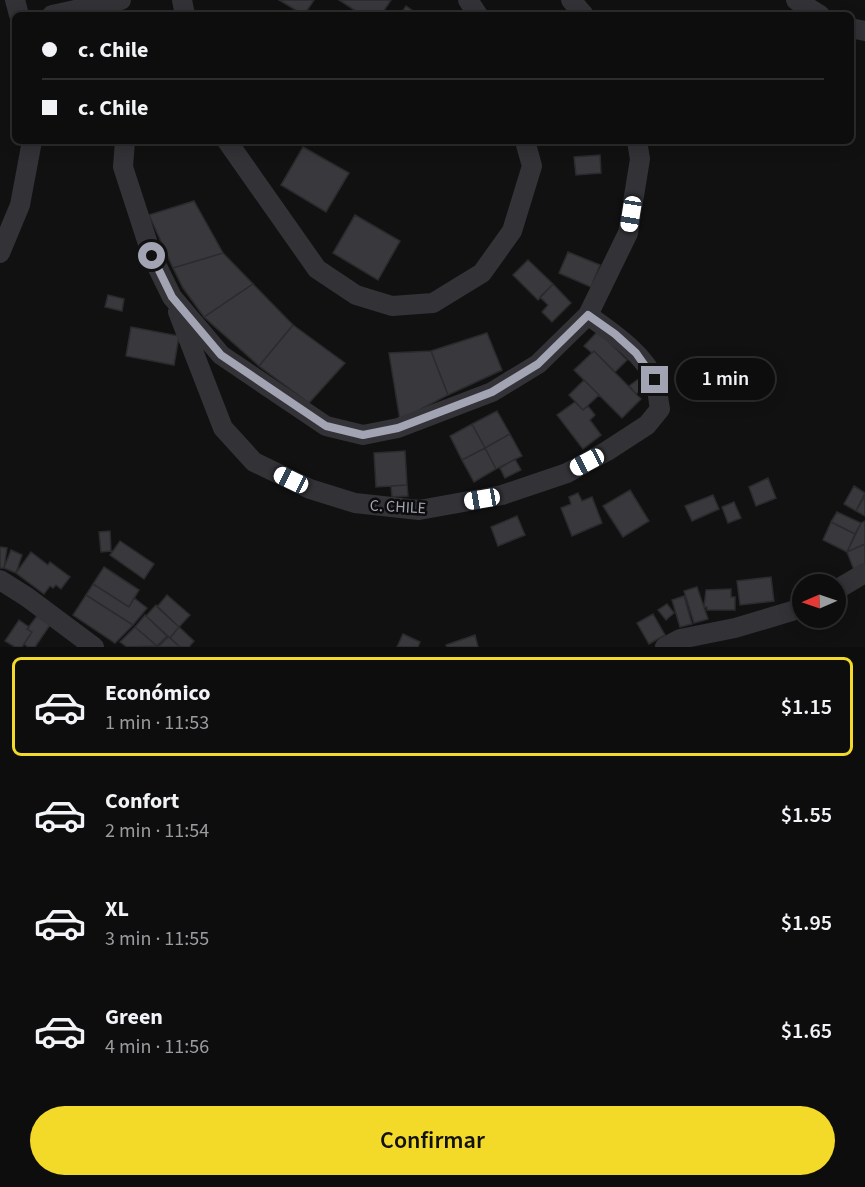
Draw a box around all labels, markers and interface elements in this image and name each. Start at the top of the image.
text: c. Chile [78,34,148,66]
text: c. Chile [78,92,148,124]
car [619,195,643,233]
route start [138,242,165,269]
callout: 1 min [676,359,775,401]
text: 1 min [702,365,749,393]
route end [641,366,668,393]
car [567,446,607,478]
car [271,464,311,496]
car [463,487,501,511]
street label: C. CHILE [369,495,427,519]
north arrow [792,574,846,628]
map controls [792,574,846,628]
text: Económico [105,677,210,709]
icon: car [33,680,87,734]
text: $1.15 [781,691,832,723]
text: 1 min · 11:53 [105,709,209,737]
text: Confort [105,785,179,817]
icon: car [33,788,87,842]
text: $1.55 [781,799,832,831]
text: 2 min · 11:54 [105,817,209,845]
text: XL [105,893,129,925]
icon: car [33,896,87,950]
text: $1.95 [781,907,832,939]
text: 3 min · 11:55 [105,925,209,953]
text: Green [105,1001,163,1033]
icon: car [33,1004,87,1058]
text: $1.65 [781,1015,832,1047]
text: 4 min · 11:56 [105,1033,209,1061]
button: Confirmar [30,1106,835,1175]

